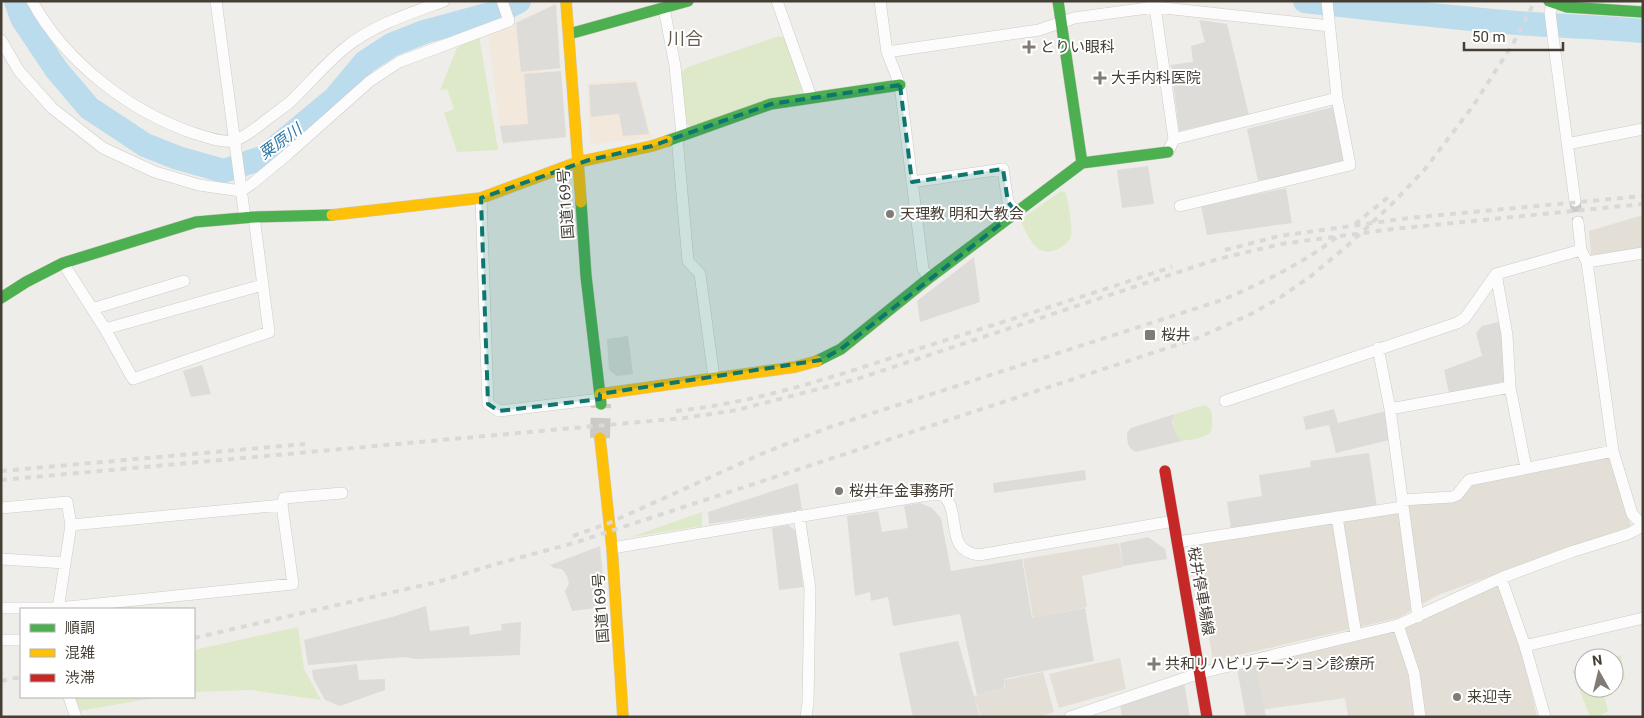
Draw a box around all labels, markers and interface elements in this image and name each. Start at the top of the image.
scale bar [1464,20,1563,52]
district label: 川合 [667,28,703,49]
text: 50 m [1472,28,1506,46]
place label: とりい眼科 [1040,38,1115,56]
marker: とりい眼科 [1022,40,1036,54]
place label: 大手内科医院 [1111,69,1201,87]
marker: 大手内科医院 [1093,71,1107,85]
water label: 粟原川 [255,118,307,163]
street label: 国道169号 [555,168,577,240]
place label: 天理教 明和大教会 [900,205,1024,223]
marker: 天理教 明和大教会 [884,208,896,220]
place label: 桜井 [1161,326,1191,344]
marker: 桜井 [1143,328,1157,342]
place label: 桜井年金事務所 [849,482,954,500]
marker: 桜井年金事務所 [833,485,845,497]
street label: 桜井停車場線 [1184,545,1218,637]
street label: 国道169号 [590,572,612,644]
legend [20,608,195,698]
text: 順調 [65,619,95,637]
text: 混雑 [65,644,95,662]
north arrow [1574,648,1624,698]
text: N [1591,652,1603,669]
place label: 共和リハビリテーション診療所 [1165,655,1375,673]
marker: 共和リハビリテーション診療所 [1147,657,1161,671]
text: 渋滞 [65,669,95,687]
place label: 来迎寺 [1467,688,1512,706]
marker: 来迎寺 [1451,691,1463,703]

